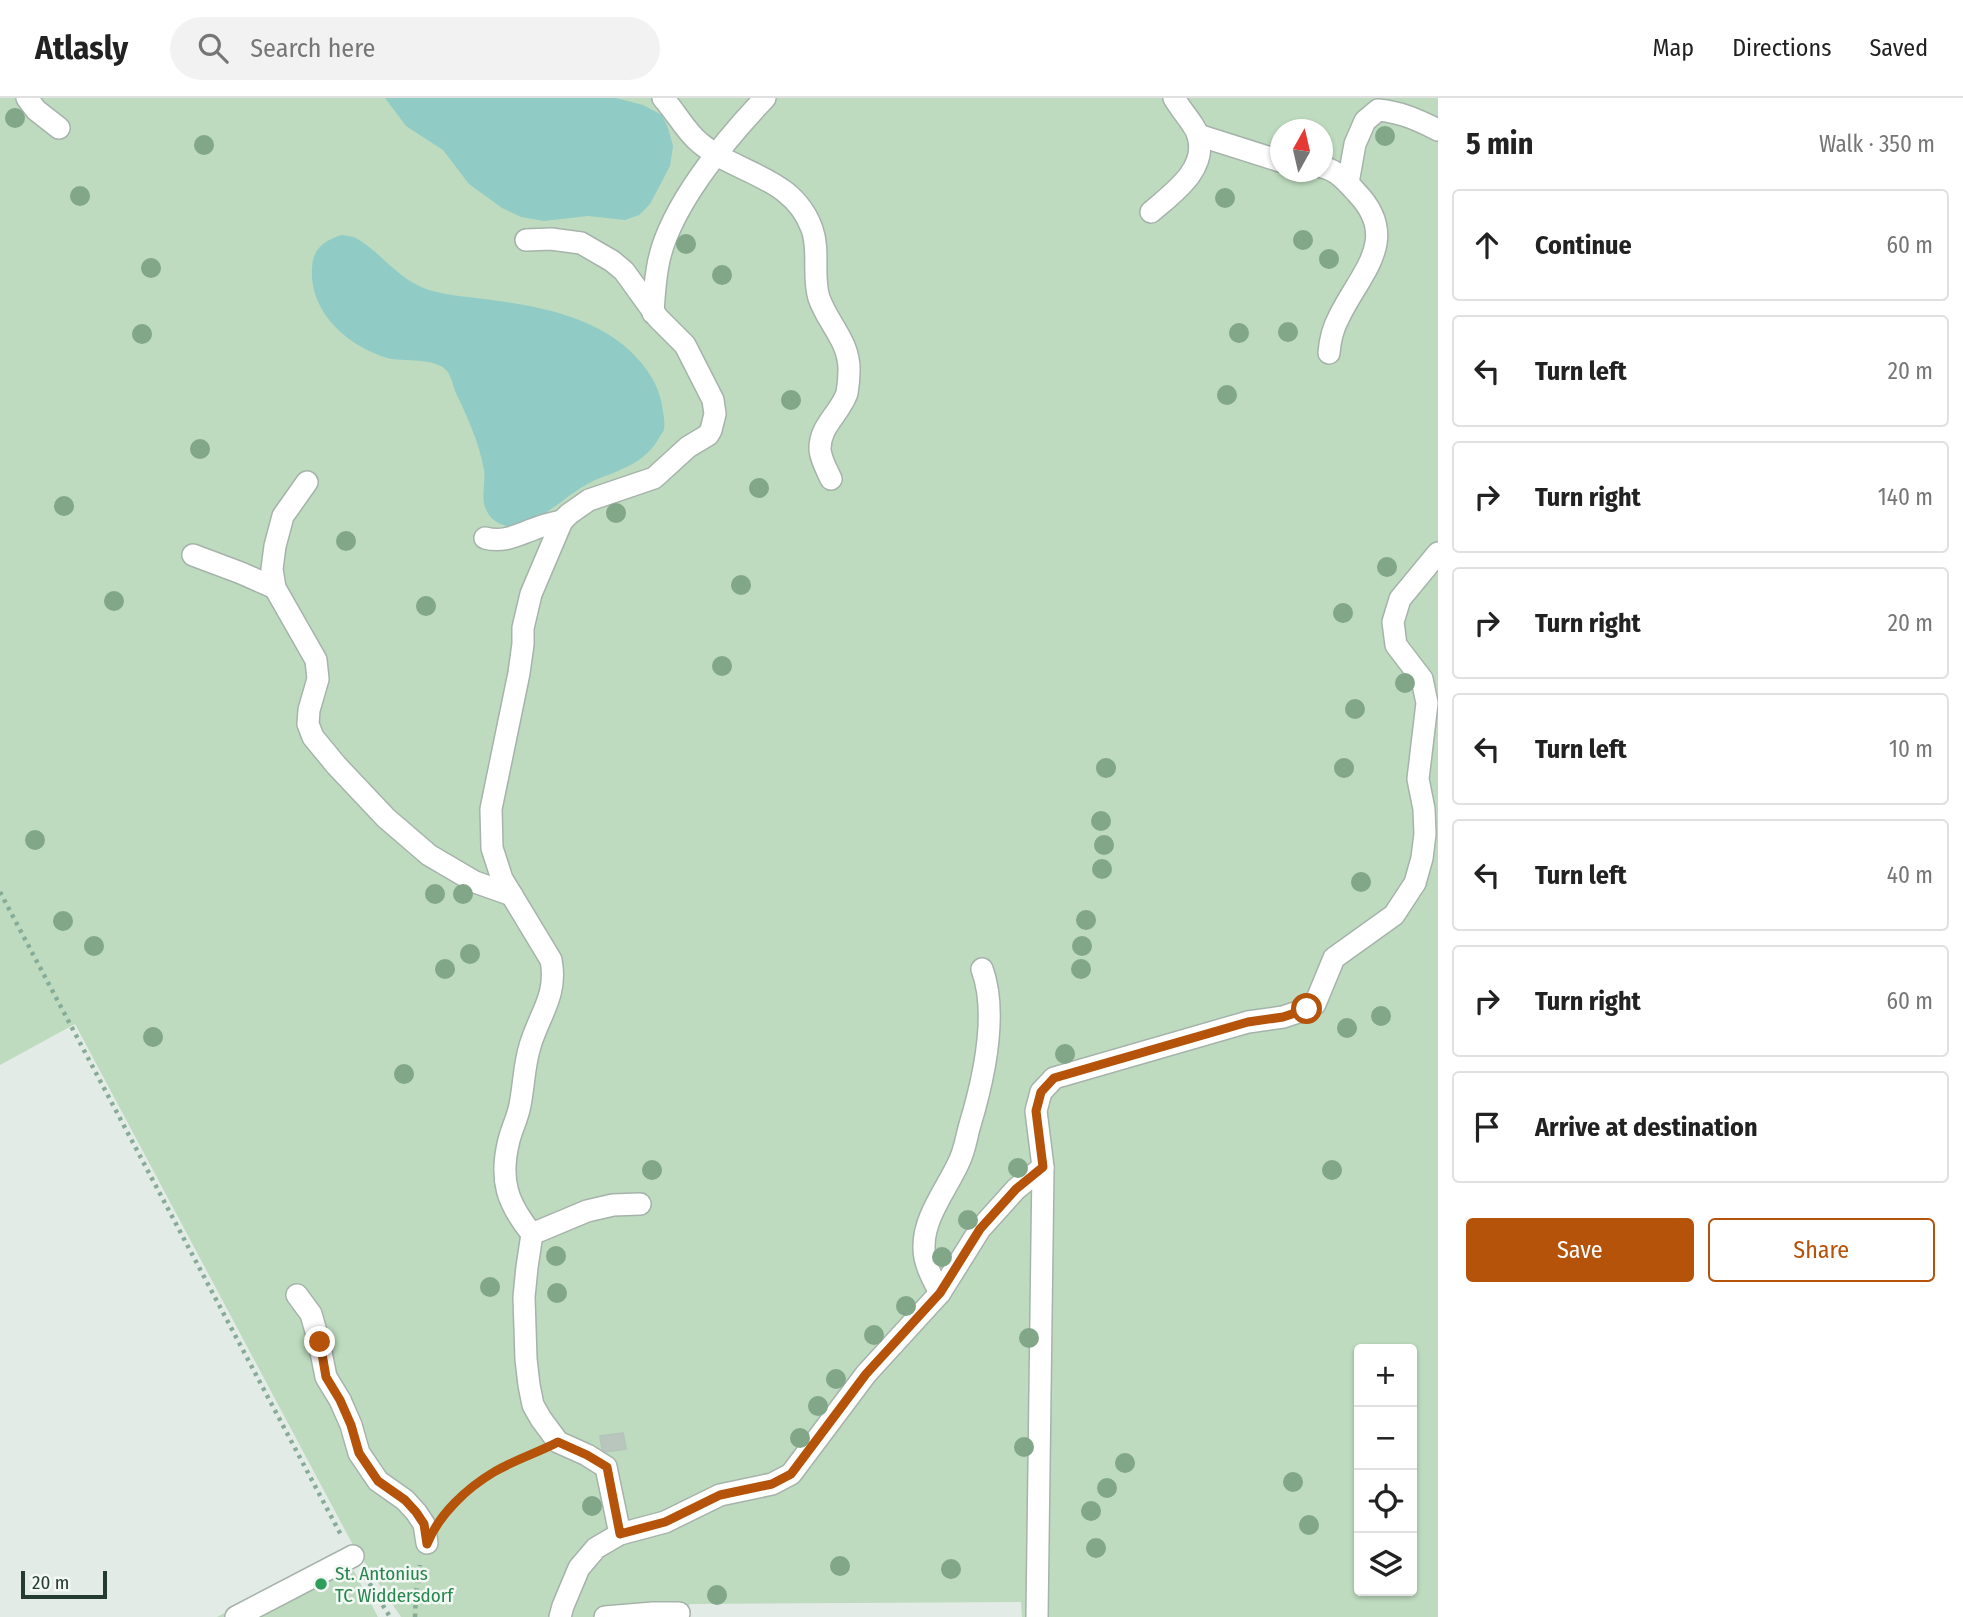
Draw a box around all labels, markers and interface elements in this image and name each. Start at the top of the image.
search box [170,17,660,80]
text: Atlasly [35,28,128,68]
icon: search [194,29,232,67]
text: Search here [250,33,375,64]
text: Map [1653,34,1694,62]
text: Directions [1732,34,1831,62]
text: Saved [1869,34,1928,62]
north arrow [1270,119,1333,182]
text: 5 min [1466,126,1533,162]
text: Walk · 350 m [1819,130,1935,158]
icon: ahead [1468,226,1506,264]
text: Continue [1535,230,1632,261]
text: 60 m [1887,231,1933,259]
icon: left [1468,352,1506,390]
text: Turn left [1535,356,1627,387]
text: 20 m [1888,357,1933,385]
icon: right [1468,478,1506,516]
text: Turn right [1535,482,1641,513]
text: 140 m [1878,483,1933,511]
icon: right [1468,604,1506,642]
text: Turn right [1535,608,1641,639]
text: 20 m [1888,609,1933,637]
icon: left [1468,730,1506,768]
text: Turn left [1535,734,1627,765]
text: 10 m [1889,735,1933,763]
icon: left [1468,856,1506,894]
text: Turn left [1535,860,1627,891]
text: 40 m [1887,861,1933,889]
icon: right [1468,982,1506,1020]
text: Turn right [1535,986,1641,1017]
text: 60 m [1887,987,1933,1015]
route start [1291,993,1322,1024]
icon: arrive [1468,1108,1506,1146]
text: Arrive at destination [1535,1112,1758,1143]
button: Save [1466,1218,1694,1282]
button: Share [1708,1218,1935,1282]
route end [304,1326,335,1357]
map controls [1354,1344,1417,1596]
button: + [1354,1344,1417,1407]
button: − [1354,1407,1417,1470]
button: locate [1354,1470,1417,1533]
button: layers [1354,1533,1417,1596]
place label: St. Antonius TC Widdersdorf [335,1562,454,1607]
scale bar [21,1568,107,1600]
text: 20 m [32,1571,69,1594]
marker: St. Antonius TC Widdersdorf [313,1576,329,1592]

